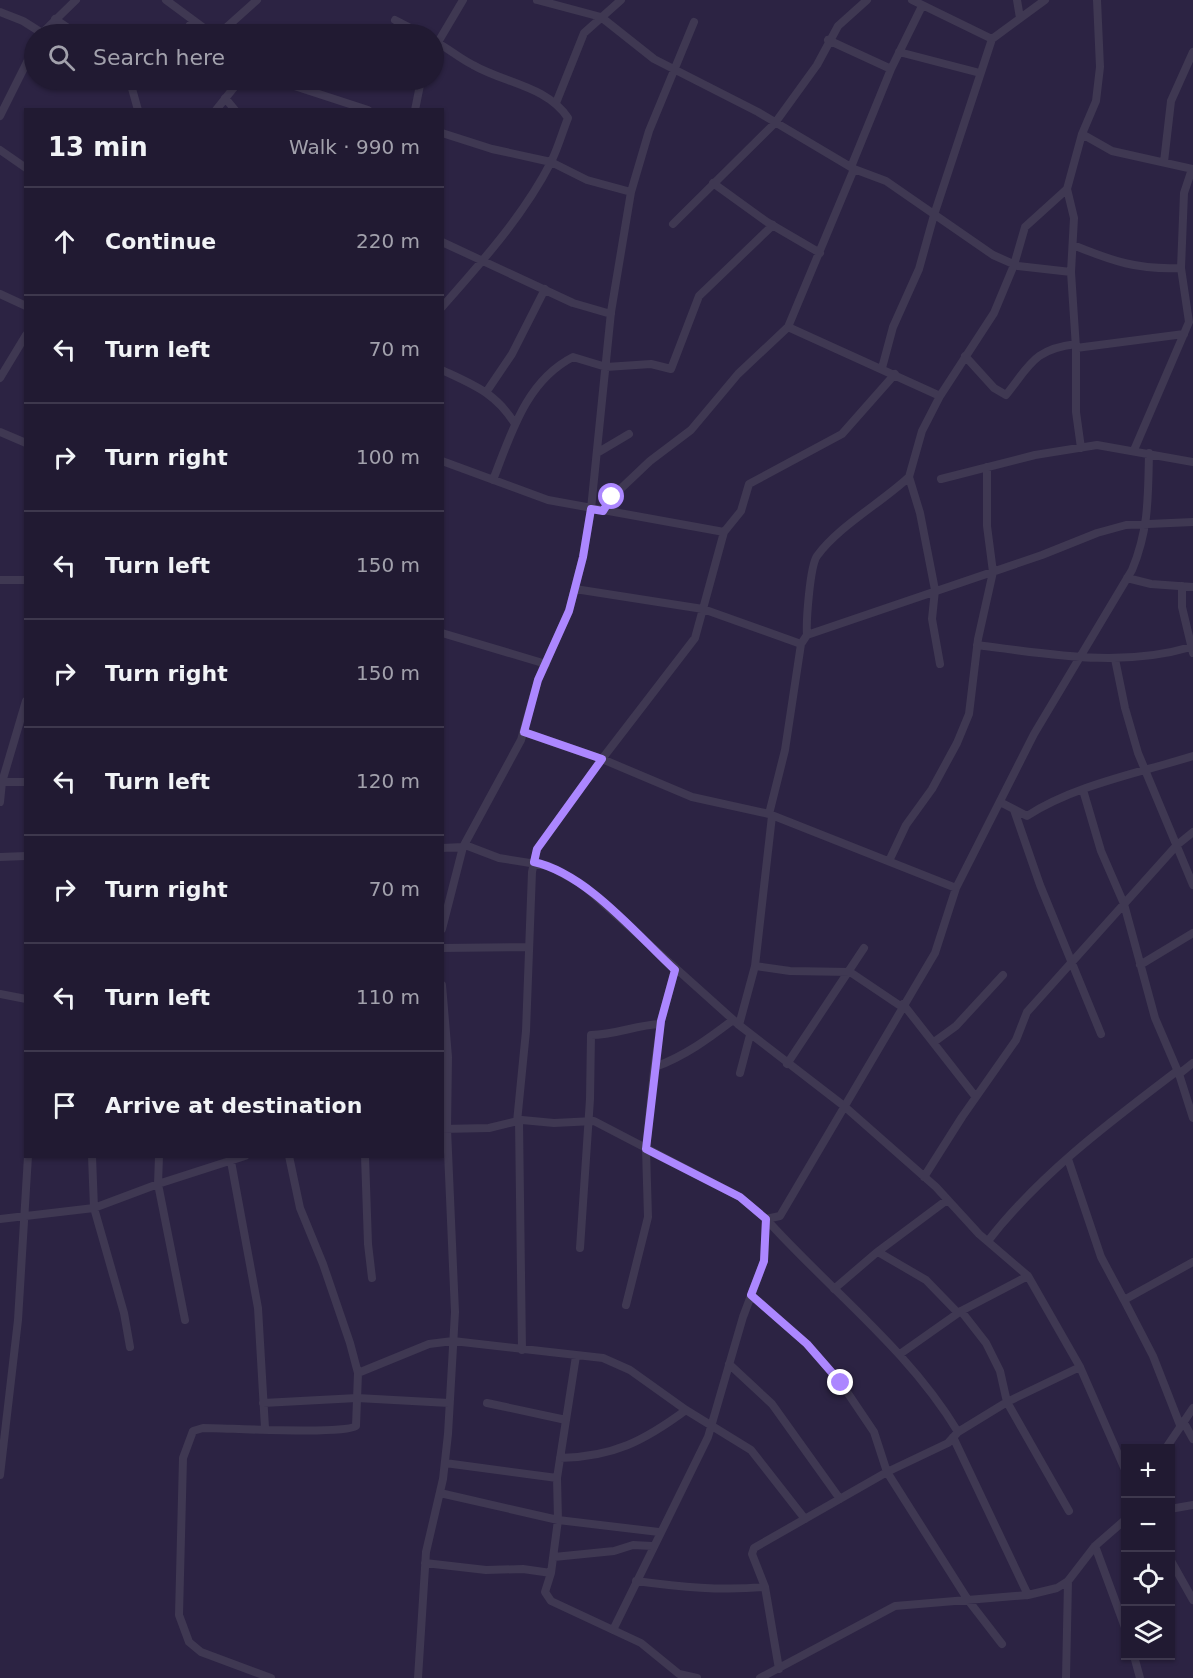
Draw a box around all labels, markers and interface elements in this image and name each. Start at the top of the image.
search box [24,24,444,90]
icon: search [45,41,78,74]
text: Search here [93,45,225,70]
text: 13 min [48,132,148,162]
text: Walk · 990 m [289,135,420,159]
icon: ahead [48,225,81,258]
text: Continue [105,229,216,254]
text: 220 m [356,229,420,253]
icon: left [48,333,81,366]
text: Turn left [105,337,210,362]
text: 70 m [369,337,420,361]
icon: right [48,441,81,474]
text: Turn right [105,445,228,470]
text: 100 m [356,445,420,469]
route start [598,483,624,509]
icon: left [48,549,81,582]
text: Turn left [105,553,210,578]
text: 150 m [356,553,420,577]
icon: right [48,657,81,690]
text: Turn right [105,661,228,686]
text: 150 m [356,661,420,685]
icon: left [48,765,81,798]
text: Turn left [105,769,210,794]
text: 120 m [356,769,420,793]
icon: right [48,873,81,906]
text: Turn right [105,877,228,902]
text: 70 m [369,877,420,901]
icon: left [48,981,81,1014]
text: Turn left [105,985,210,1010]
text: 110 m [356,985,420,1009]
icon: arrive [48,1089,81,1122]
text: Arrive at destination [105,1093,362,1118]
route end [827,1369,853,1395]
map controls [1121,1444,1175,1660]
button: + [1121,1444,1175,1498]
button: − [1121,1498,1175,1552]
button: locate [1121,1552,1175,1606]
button: layers [1121,1606,1175,1660]

